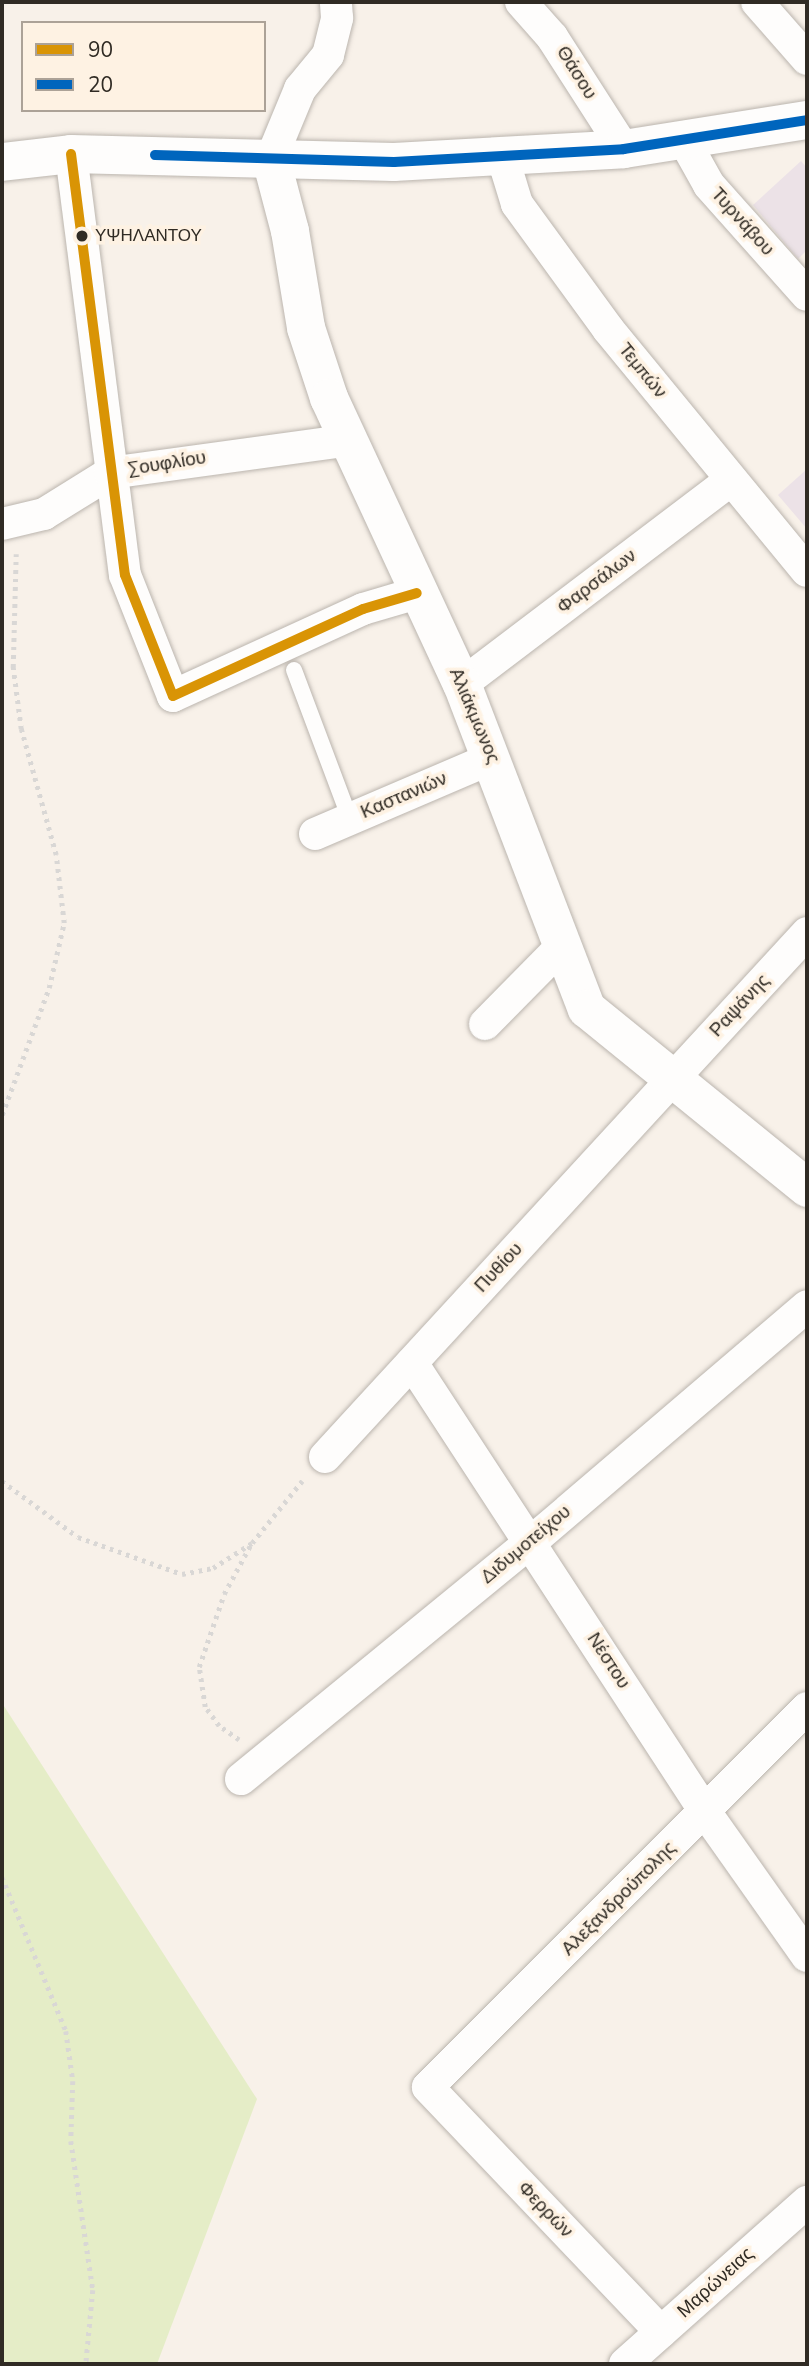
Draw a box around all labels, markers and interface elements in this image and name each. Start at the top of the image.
legend [21,21,266,112]
text: 90 [88,36,113,64]
street label: Θάσου [551,42,601,104]
text: 20 [88,71,113,99]
street label: Τυρνάβου [706,183,778,261]
place label: ΥΨΗΛΑΝΤΟΥ [95,226,202,246]
marker: ΥΨΗΛΑΝΤΟΥ [75,229,89,243]
street label: Τεμπών [613,339,671,403]
street label: Σουφλίου [126,447,208,481]
street label: Φαρσάλων [553,545,641,619]
street label: Αλιάκμωνος [444,665,504,767]
street label: Καστανιών [357,768,451,824]
street label: Ραψάνης [705,970,775,1042]
street label: Πυθίου [470,1238,528,1298]
street label: Διδυμοτείχου [476,1501,576,1589]
street label: Νέστου [582,1629,634,1693]
street label: Αλεξανδρούπολης [557,1837,681,1961]
street label: Φερρών [513,2177,577,2243]
street label: Μαρώνειας [673,2243,759,2323]

